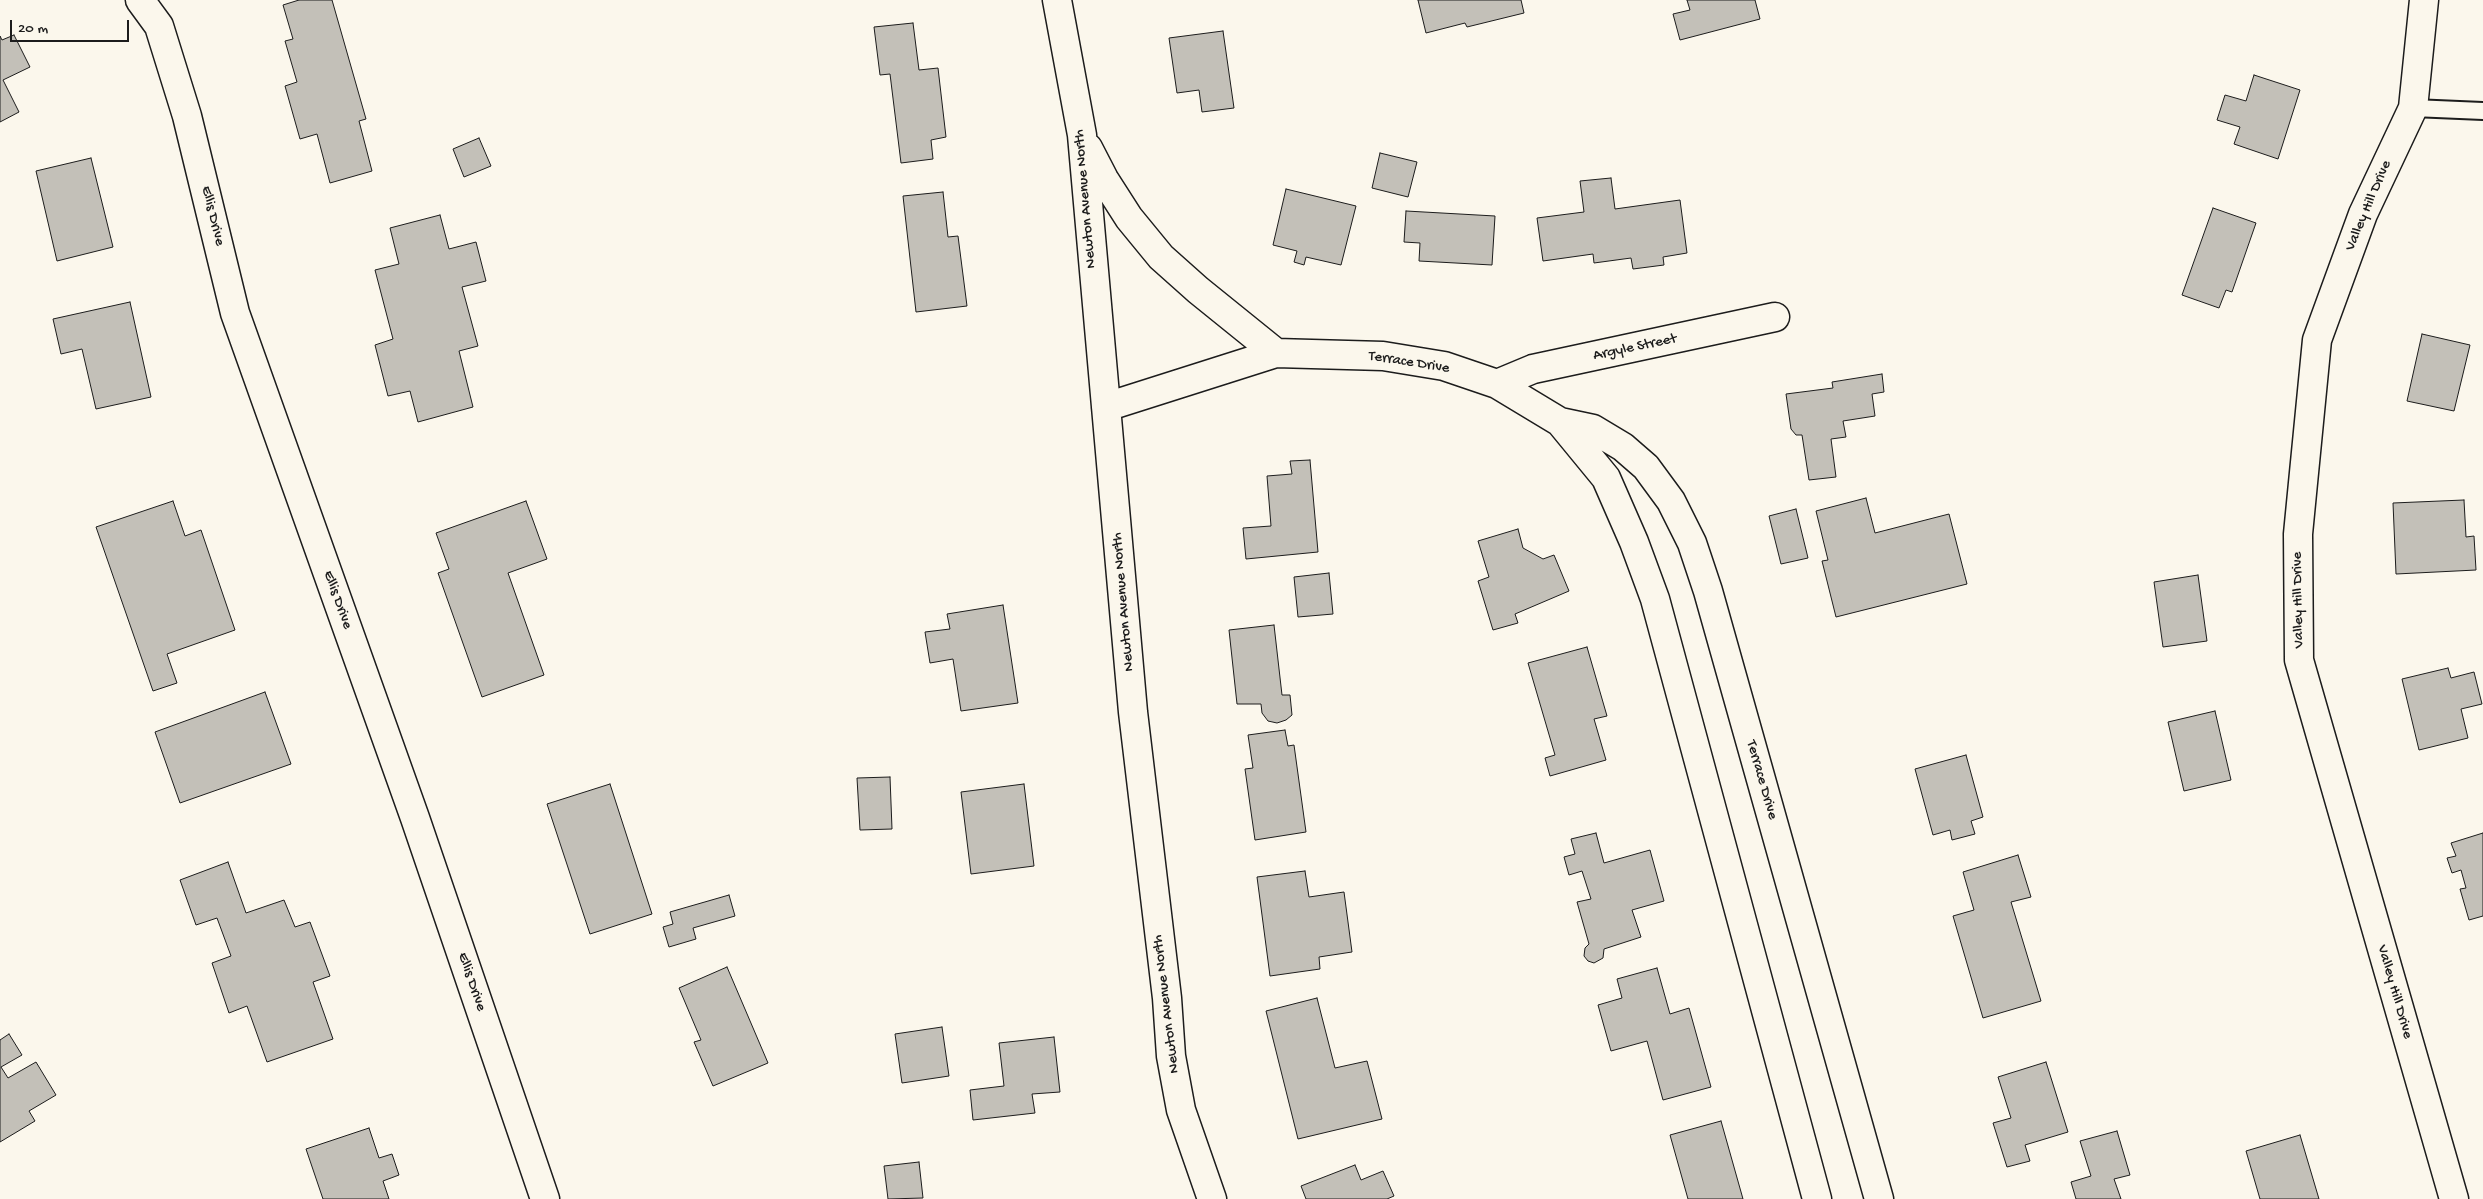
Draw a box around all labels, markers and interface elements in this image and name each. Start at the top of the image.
scale bar [12,10,131,42]
text: 20 m [18,20,48,38]
street label: Newton Avenue North [1071,129,1101,269]
street label: Valley Hill Drive [2342,158,2396,254]
street label: Ellis Drive [196,184,228,248]
street label: Argyle Street [1592,330,1678,366]
street label: Terrace Drive [1367,348,1451,378]
street label: Newton Avenue North [1109,532,1139,672]
street label: Valley Hill Drive [2289,552,2309,648]
street label: Ellis Drive [318,568,356,632]
street label: Terrace Drive [1741,738,1781,822]
street label: Newton Avenue North [1150,934,1184,1074]
street label: Valley Hill Drive [2372,943,2416,1041]
street label: Ellis Drive [453,950,489,1014]

